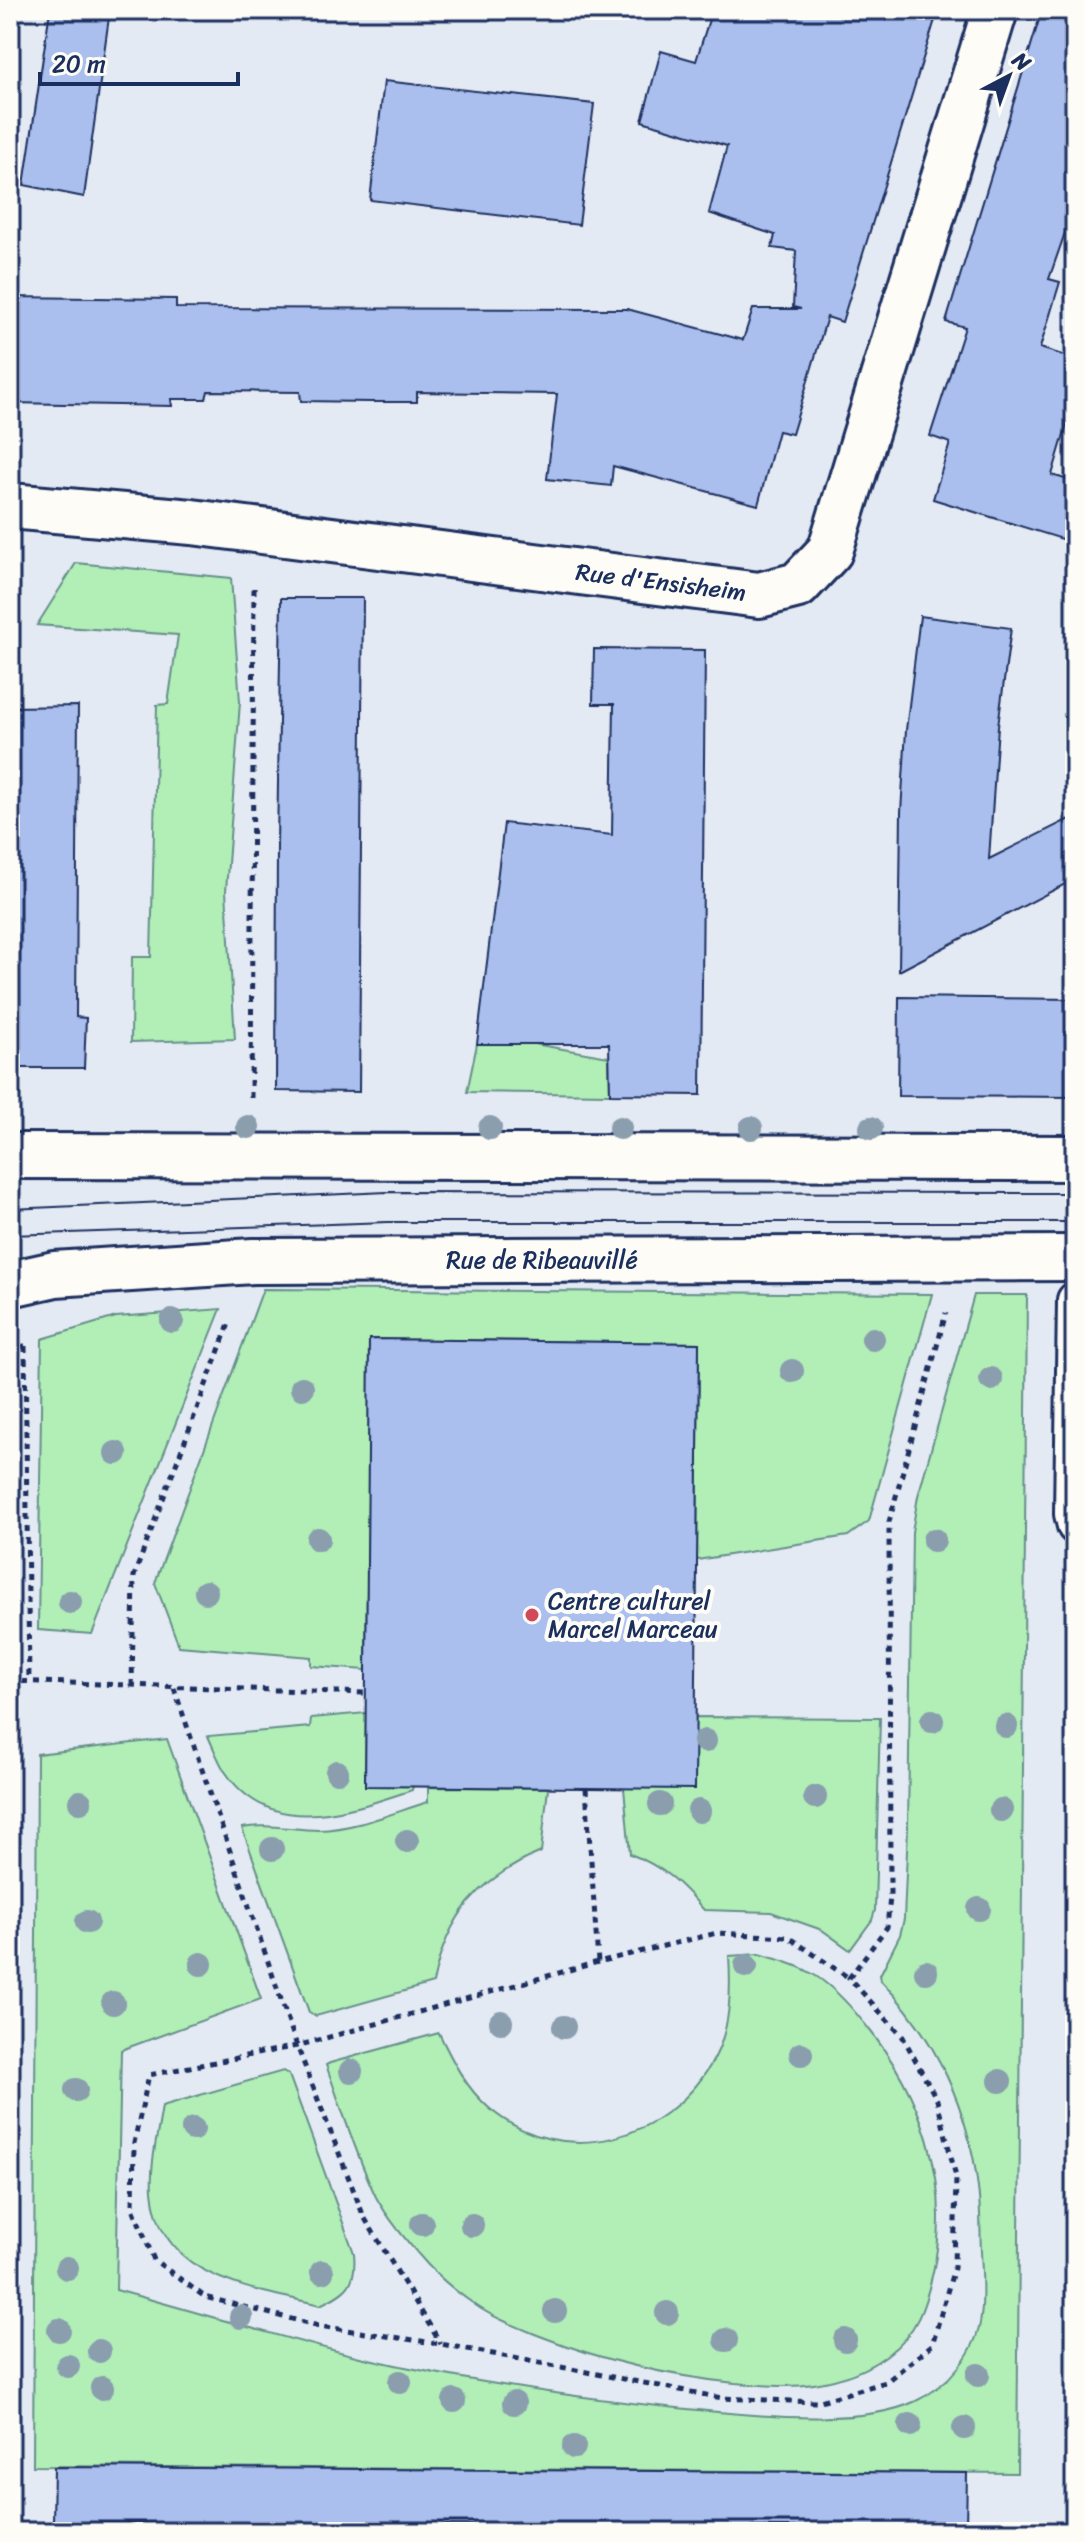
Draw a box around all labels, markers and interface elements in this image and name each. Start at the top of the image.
scale bar [40,36,238,86]
north arrow [969,36,1049,116]
text: N [1002,41,1041,81]
text: 20 m [52,43,106,85]
street label: Rue d'Ensisheim [573,551,749,613]
street label: Rue de Ribeauvillé [446,1239,638,1281]
place label: Centre culturel Marcel Marceau [548,1580,718,1650]
marker: Centre culturel Marcel Marceau [523,1606,541,1624]

